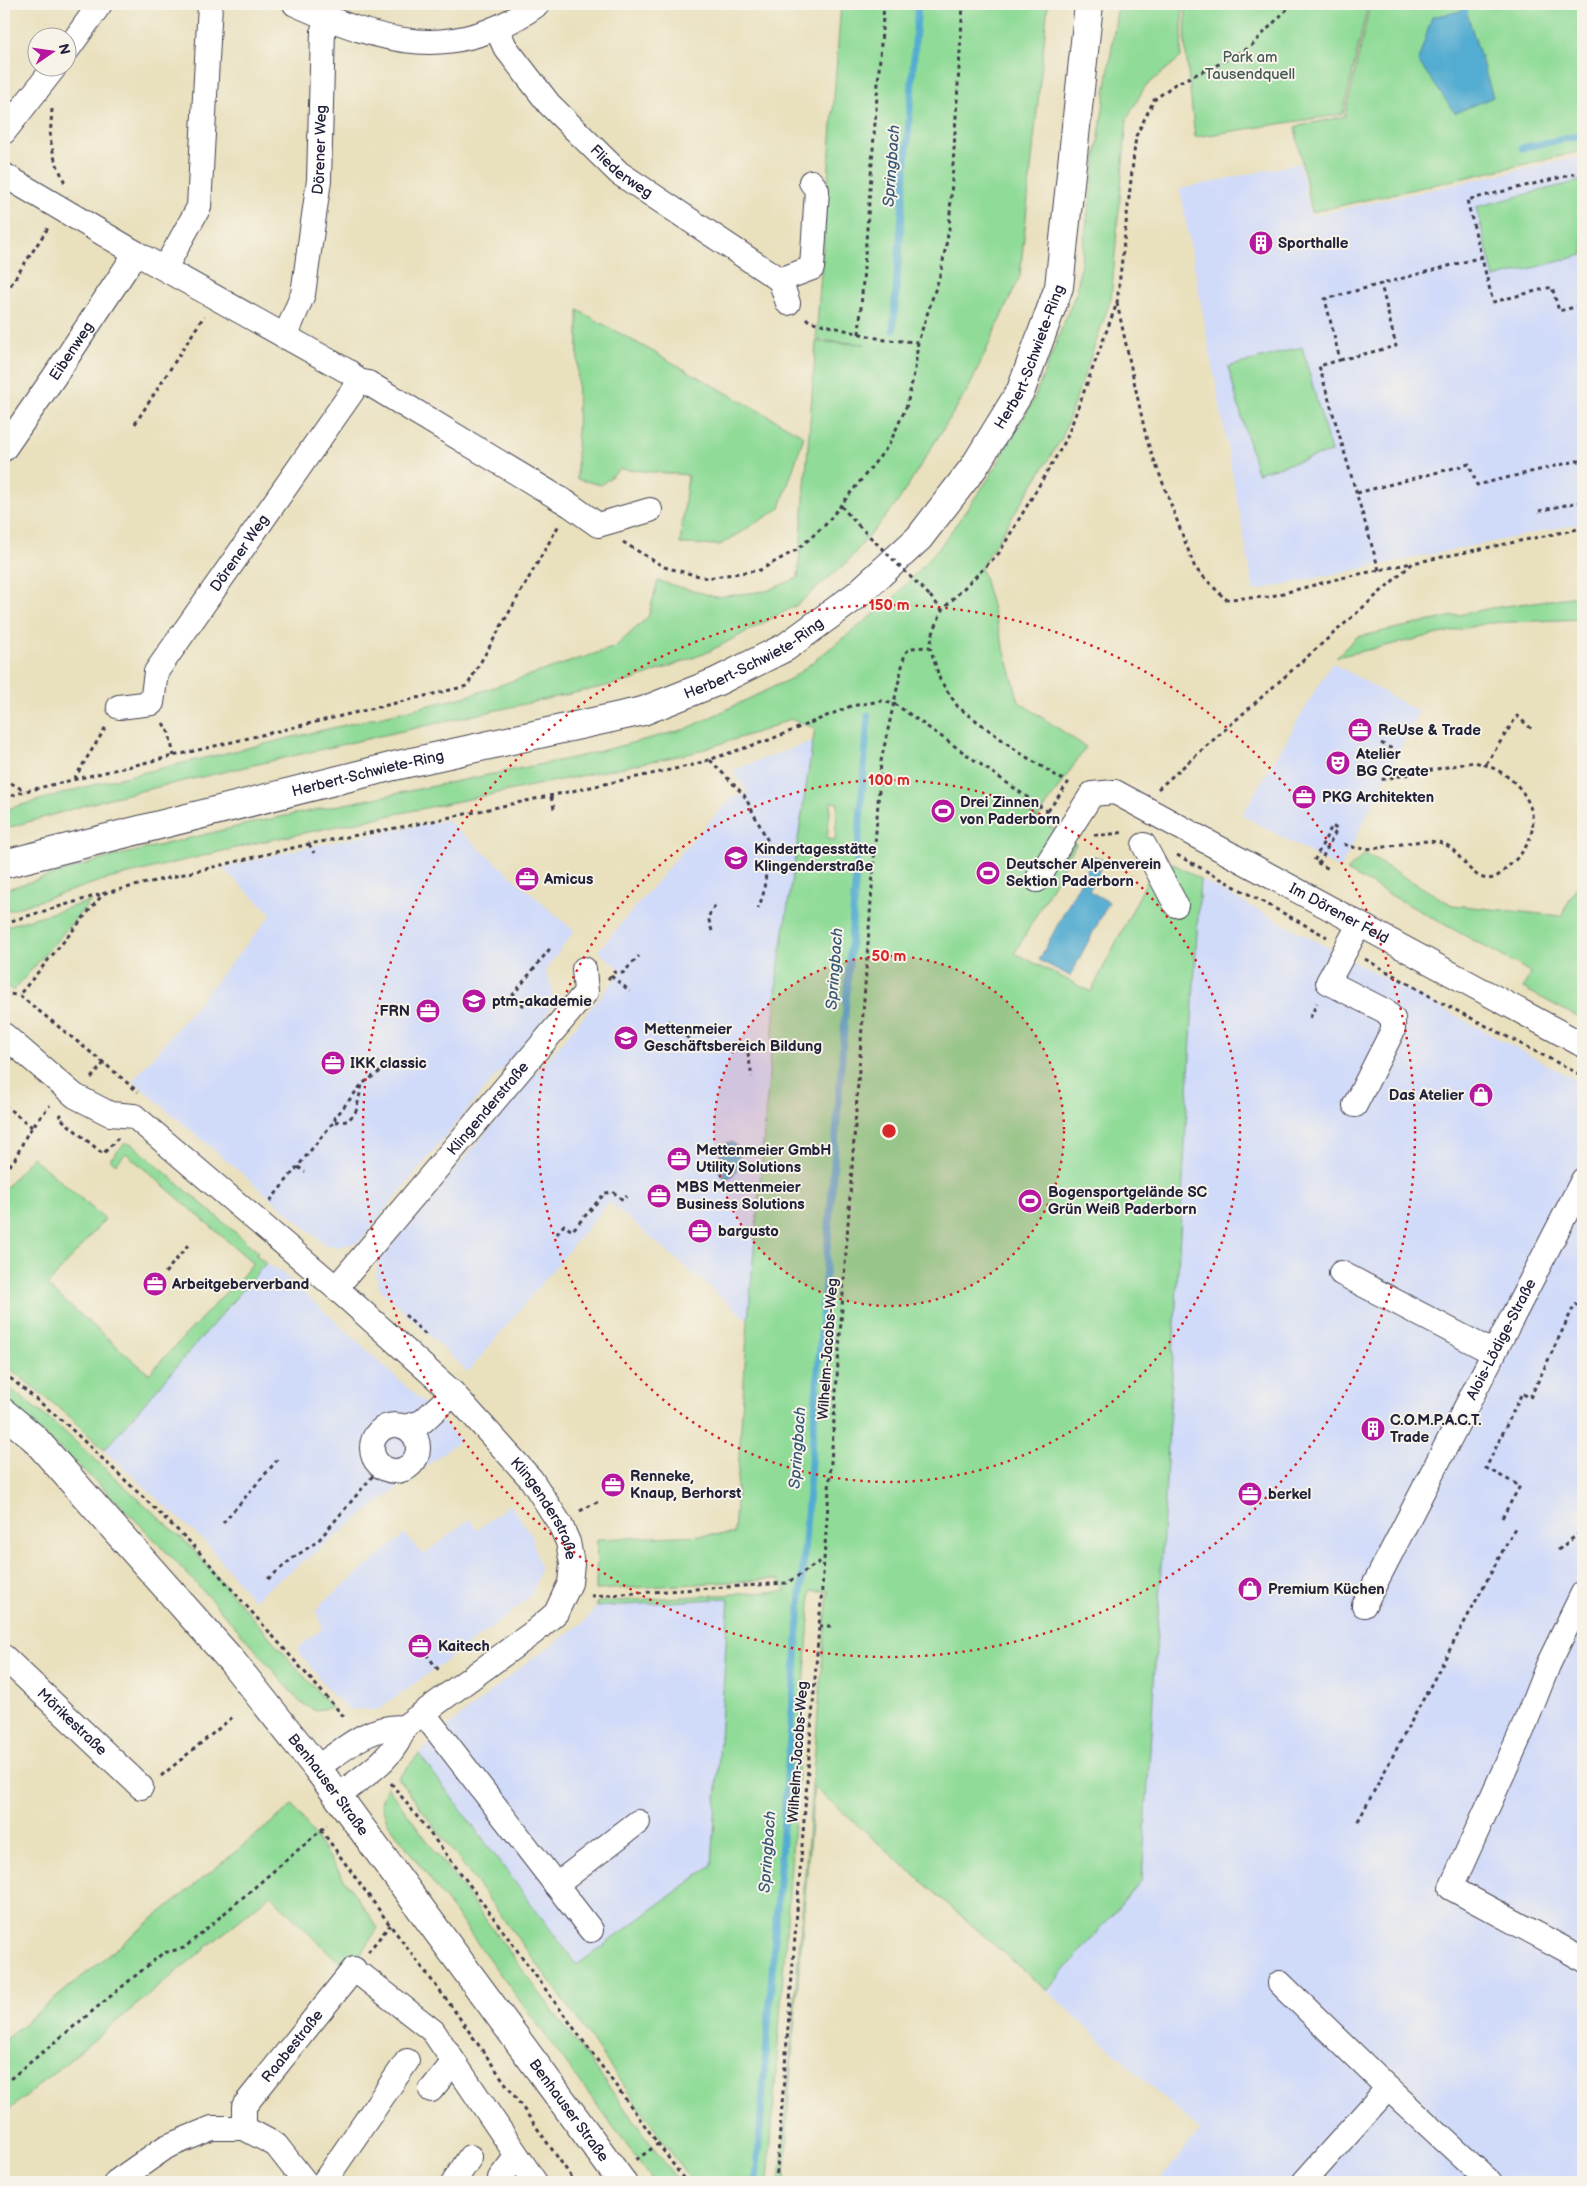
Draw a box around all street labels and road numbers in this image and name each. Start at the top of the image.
street label: Dörener Weg [308,105,331,196]
street label: Fliederweg [586,141,656,202]
street label: Herbert-Schwiete-Ring [990,282,1069,433]
street label: Eibenweg [45,318,98,384]
street label: Dörener Weg [206,511,273,595]
street label: Herbert-Schwiete-Ring [681,613,827,703]
street label: Herbert-Schwiete-Ring [290,746,446,801]
street label: Im Dörener Feld [1286,879,1392,948]
street label: Klingenderstraße [443,1058,533,1159]
street label: Alois-Lödige-Straße [1462,1275,1540,1403]
street label: Wilhelm-Jacobs-Weg [814,1277,842,1421]
street label: Klingenderstraße [506,1453,581,1561]
street label: Wilhelm-Jacobs-Weg [784,1680,812,1824]
street label: Mörikestraße [33,1684,111,1759]
street label: Benhauser Straße [284,1730,373,1839]
street label: Raabestraße [257,2006,327,2086]
street label: Benhauser Straße [525,2055,613,2165]

